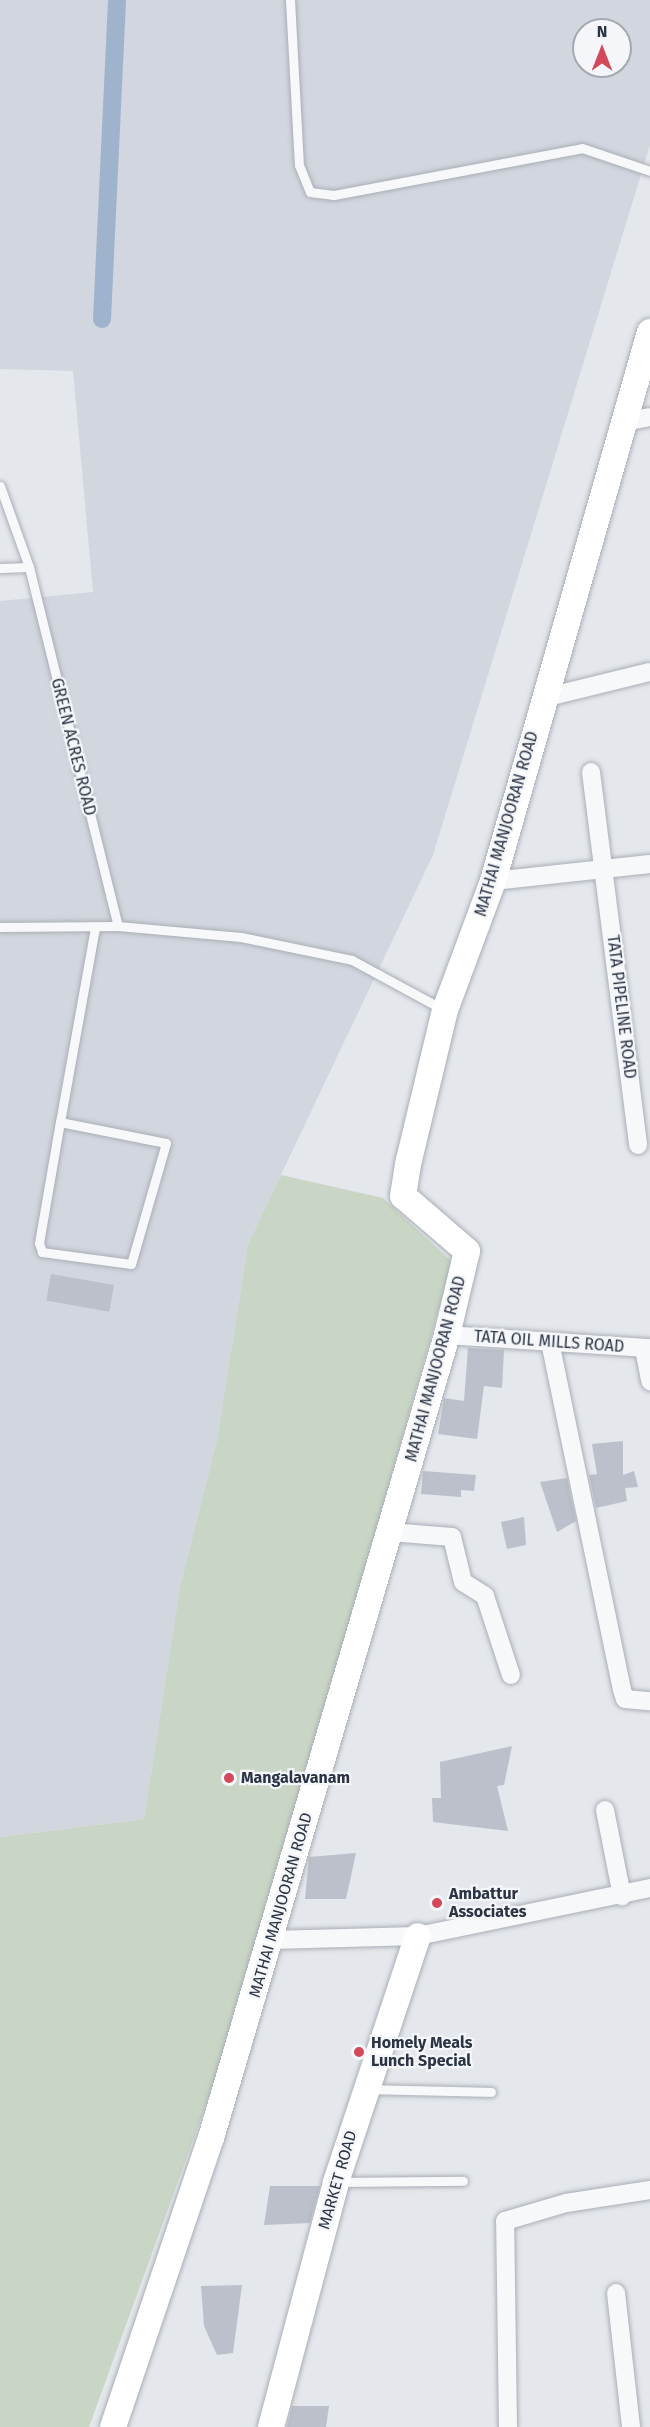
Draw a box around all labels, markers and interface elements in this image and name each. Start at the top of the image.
north arrow [572,18,632,78]
text: N [597,22,607,41]
street label: GREEN ACRES ROAD [47,676,99,818]
street label: MATHAI MANJOORAN ROAD [471,729,543,919]
street label: TATA PIPELINE ROAD [603,934,639,1080]
street label: MATHAI MANJOORAN ROAD [402,1274,470,1464]
street label: TATA OIL MILLS ROAD [473,1327,625,1357]
place label: Mangalavanam [241,1768,350,1788]
marker: Mangalavanam [222,1771,236,1785]
street label: MATHAI MANJOORAN ROAD [245,1810,317,2000]
place label: Ambattur Associates [449,1884,527,1922]
marker: Ambattur Associates [430,1896,444,1910]
place label: Homely Meals Lunch Special [371,2033,472,2071]
marker: Homely Meals Lunch Special [352,2045,366,2059]
street label: MARKET ROAD [315,2128,361,2232]

